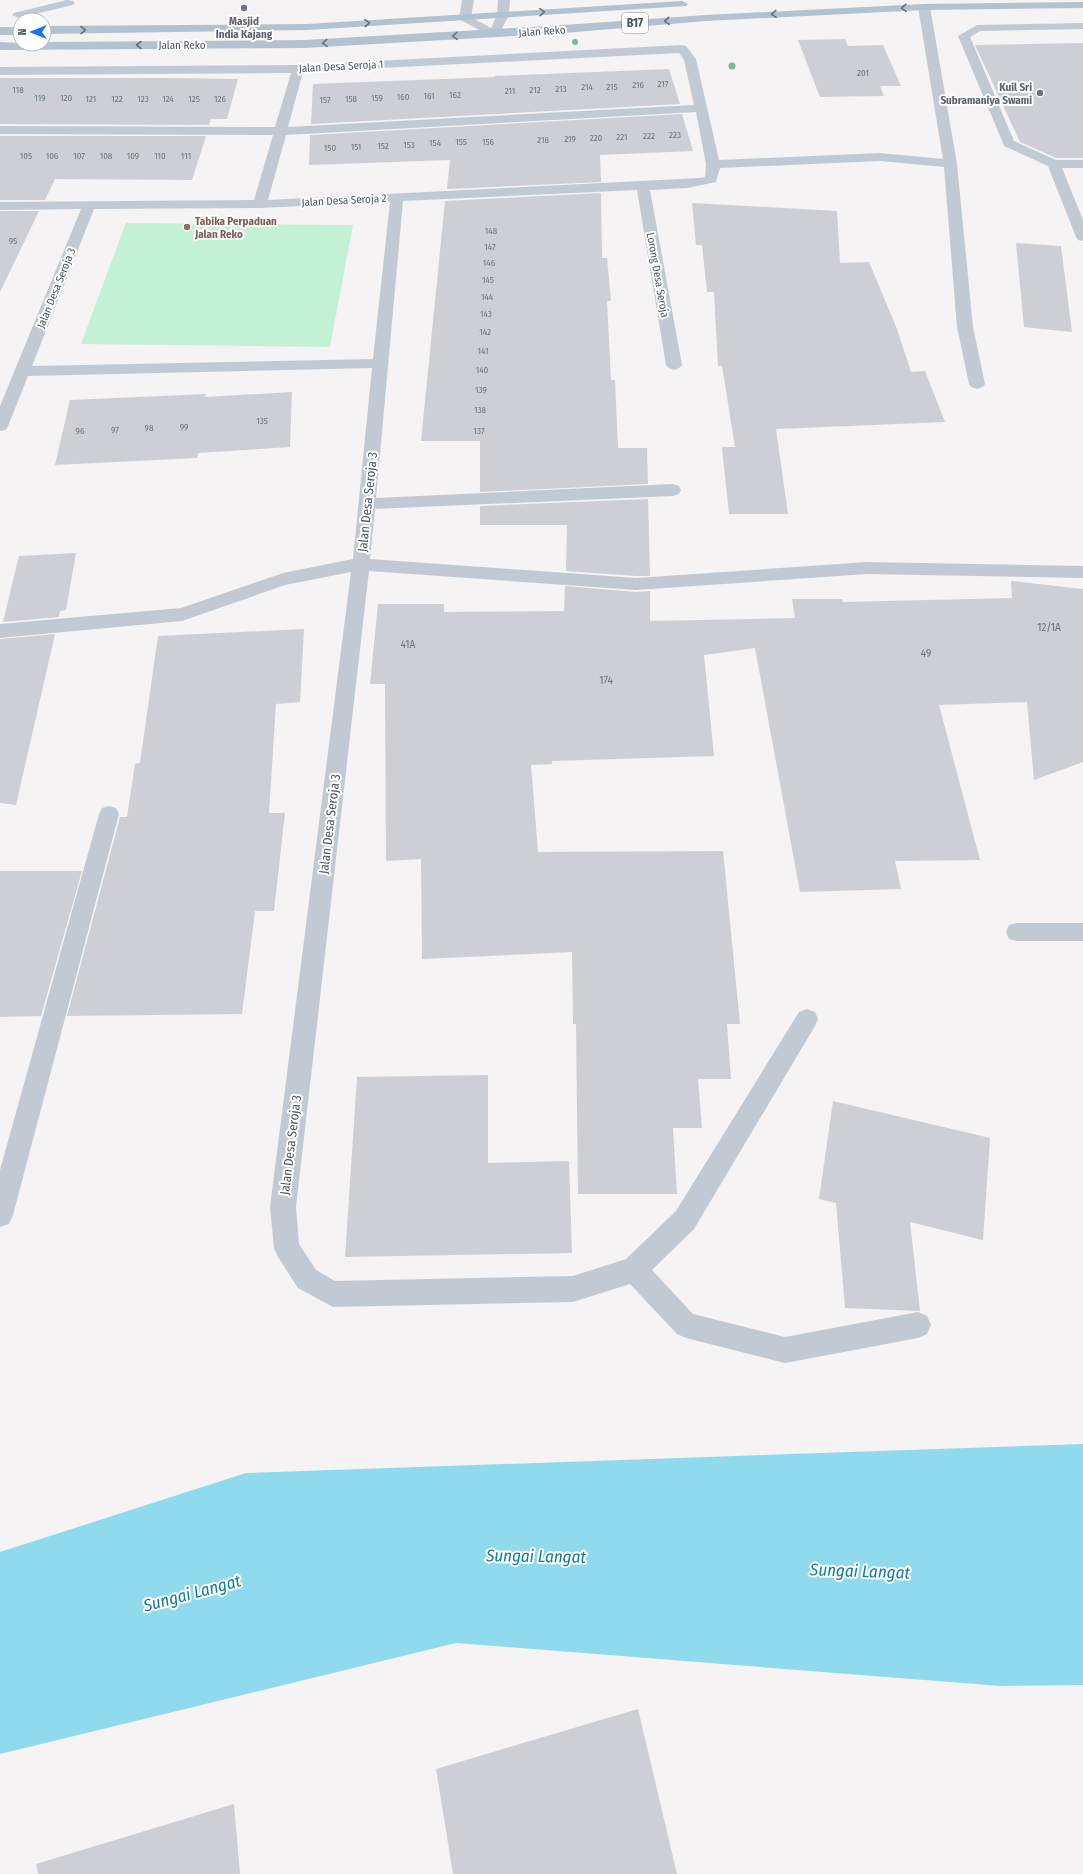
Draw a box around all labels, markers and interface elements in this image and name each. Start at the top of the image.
marker: Masjid India Kajang [239,3,249,13]
one-way arrow [901,3,907,12]
one-way arrow [539,8,545,17]
one-way arrow [771,10,777,19]
north arrow [12,12,52,52]
road number: B17 [622,13,648,33]
place label: Masjid India Kajang [216,15,273,41]
one-way arrow [664,16,670,25]
one-way arrow [364,19,370,28]
street label: Jalan Reko [518,23,566,40]
one-way arrow [80,26,86,34]
text: N [16,29,29,35]
one-way arrow [452,31,458,40]
one-way arrow [322,38,328,47]
street label: Jalan Reko [159,39,206,52]
one-way arrow [136,41,142,49]
street label: Jalan Desa Seroja 1 [298,58,384,75]
house number: 201 [857,68,869,78]
house number: 217 [658,79,669,89]
house number: 216 [632,80,644,90]
place label: Kuil Sri Subramaniya Swami [940,81,1032,107]
house number: 214 [581,82,593,92]
house number: 215 [606,82,618,92]
house number: 213 [555,84,567,94]
house number: 118 [12,85,24,95]
house number: 212 [529,85,541,95]
house number: 211 [505,86,515,96]
marker: Kuil Sri Subramaniya Swami [1035,88,1045,98]
house number: 162 [449,90,461,100]
house number: 161 [423,91,435,101]
house number: 160 [397,92,410,102]
house number: 119 [34,93,46,103]
house number: 120 [60,93,72,103]
house number: 159 [371,93,383,103]
house number: 121 [86,94,96,104]
house number: 122 [111,94,123,104]
house number: 123 [137,94,149,104]
house number: 124 [162,94,174,104]
house number: 125 [188,94,200,104]
house number: 126 [214,94,227,104]
house number: 158 [345,94,358,104]
house number: 157 [319,95,331,105]
house number: 223 [669,130,681,140]
house number: 222 [643,131,655,141]
house number: 221 [616,132,628,142]
house number: 220 [590,133,603,143]
house number: 219 [564,134,576,144]
house number: 218 [537,135,549,145]
house number: 155 [455,137,467,147]
house number: 156 [482,137,495,147]
house number: 154 [429,138,442,148]
house number: 153 [403,140,415,150]
house number: 152 [377,141,389,151]
house number: 151 [351,142,361,152]
house number: 150 [324,143,336,153]
house number: 105 [20,151,32,161]
house number: 106 [46,151,59,161]
house number: 107 [73,151,85,161]
house number: 108 [100,151,113,161]
house number: 109 [127,151,139,161]
house number: 110 [154,151,166,161]
house number: 111 [181,151,191,161]
street label: Jalan Desa Seroja 2 [301,192,387,209]
place label: Tabika Perpaduan Jalan Reko [194,215,277,241]
marker: Tabika Perpaduan Jalan Reko [182,222,192,232]
house number: 148 [485,226,498,236]
street label: Lorong Desa Seroja [644,232,671,319]
house number: 95 [9,236,17,246]
house number: 147 [484,242,496,252]
street label: Jalan Desa Seroja 3 [34,246,78,330]
house number: 146 [483,258,496,268]
house number: 145 [482,275,494,285]
house number: 144 [481,292,494,302]
house number: 143 [480,309,492,319]
house number: 142 [479,327,491,337]
house number: 141 [478,346,488,356]
house number: 140 [476,365,489,375]
house number: 139 [475,385,487,395]
house number: 138 [474,405,487,415]
house number: 135 [256,416,268,426]
house number: 99 [180,422,188,432]
house number: 98 [145,423,154,433]
house number: 97 [111,425,119,435]
house number: 96 [76,426,85,436]
house number: 137 [473,426,485,436]
street label: Jalan Desa Seroja 3 [355,451,380,553]
house number: 12/1A [1037,621,1061,634]
house number: 41A [401,638,416,651]
house number: 49 [921,647,931,660]
house number: 174 [599,674,614,687]
street label: Jalan Desa Seroja 3 [316,773,343,875]
street label: Jalan Desa Seroja 3 [277,1094,304,1196]
water label: Sungai Langat [485,1545,587,1568]
water label: Sungai Langat [809,1559,911,1584]
water label: Sungai Langat [140,1570,244,1617]

